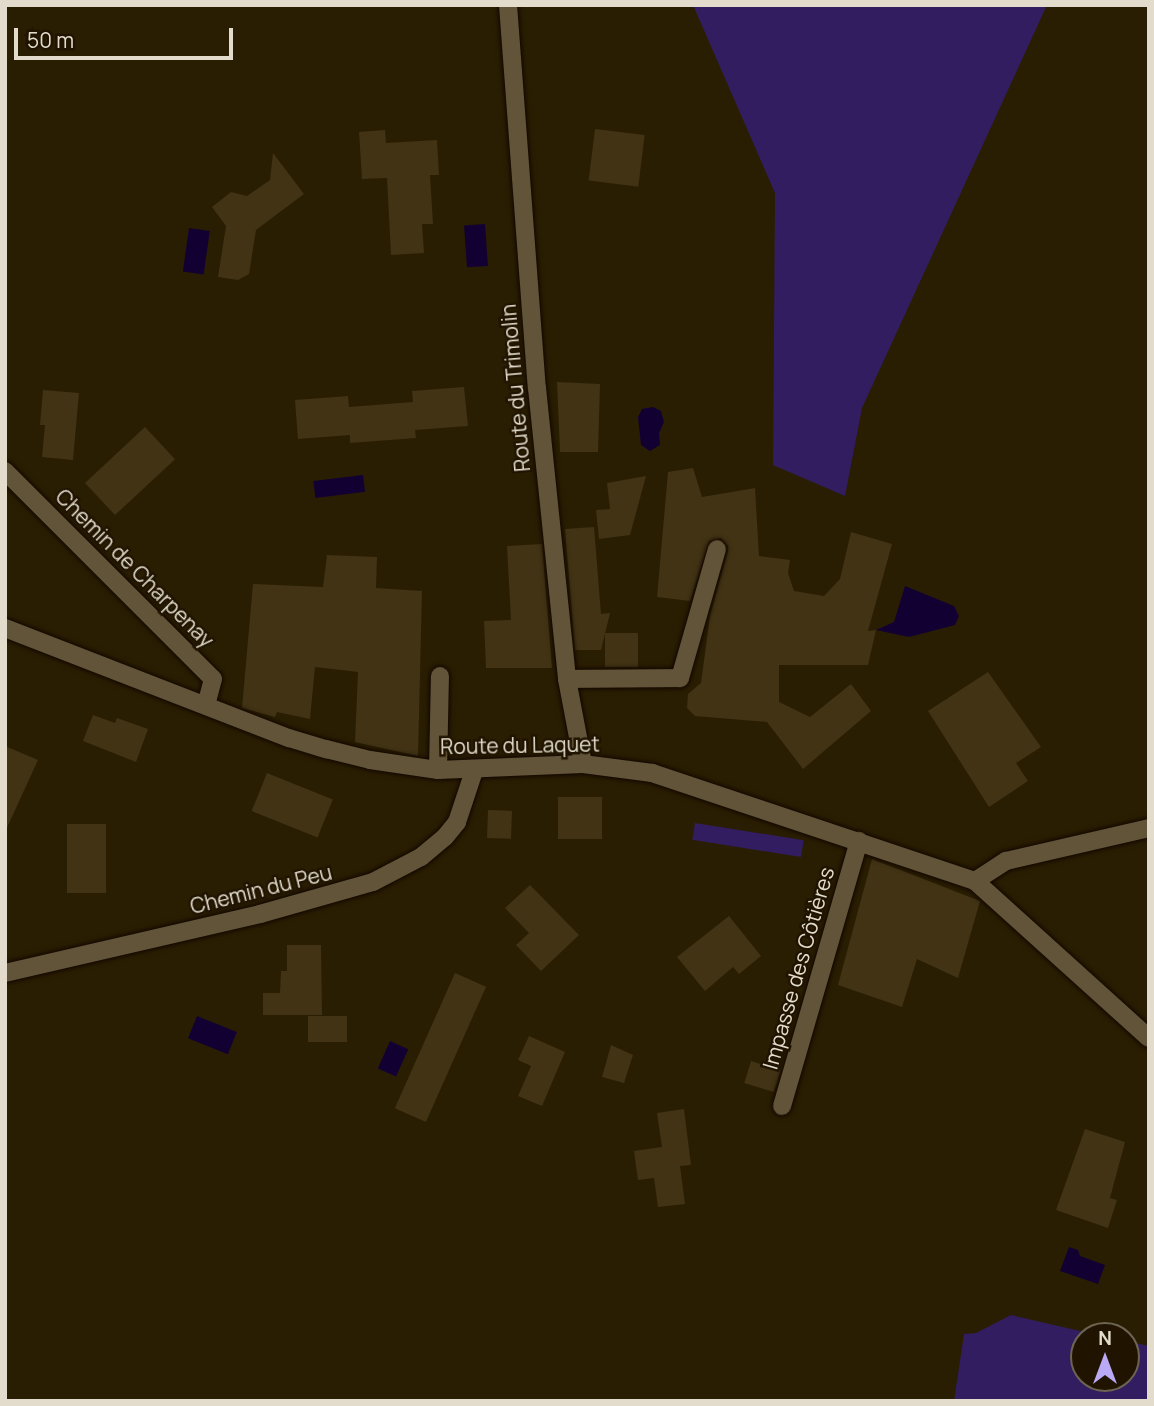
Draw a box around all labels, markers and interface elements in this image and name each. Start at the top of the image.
scale bar [18,14,236,58]
text: 50 m [27,26,74,54]
street label: Route du Trimolin [495,303,535,473]
street label: Chemin de Charpenay [51,484,219,652]
street label: Route du Laquet [440,731,600,759]
street label: Chemin du Peu [187,859,335,919]
street label: Impasse des Côtières [757,864,839,1072]
north arrow [1070,1322,1140,1392]
text: N [1098,1325,1112,1351]

